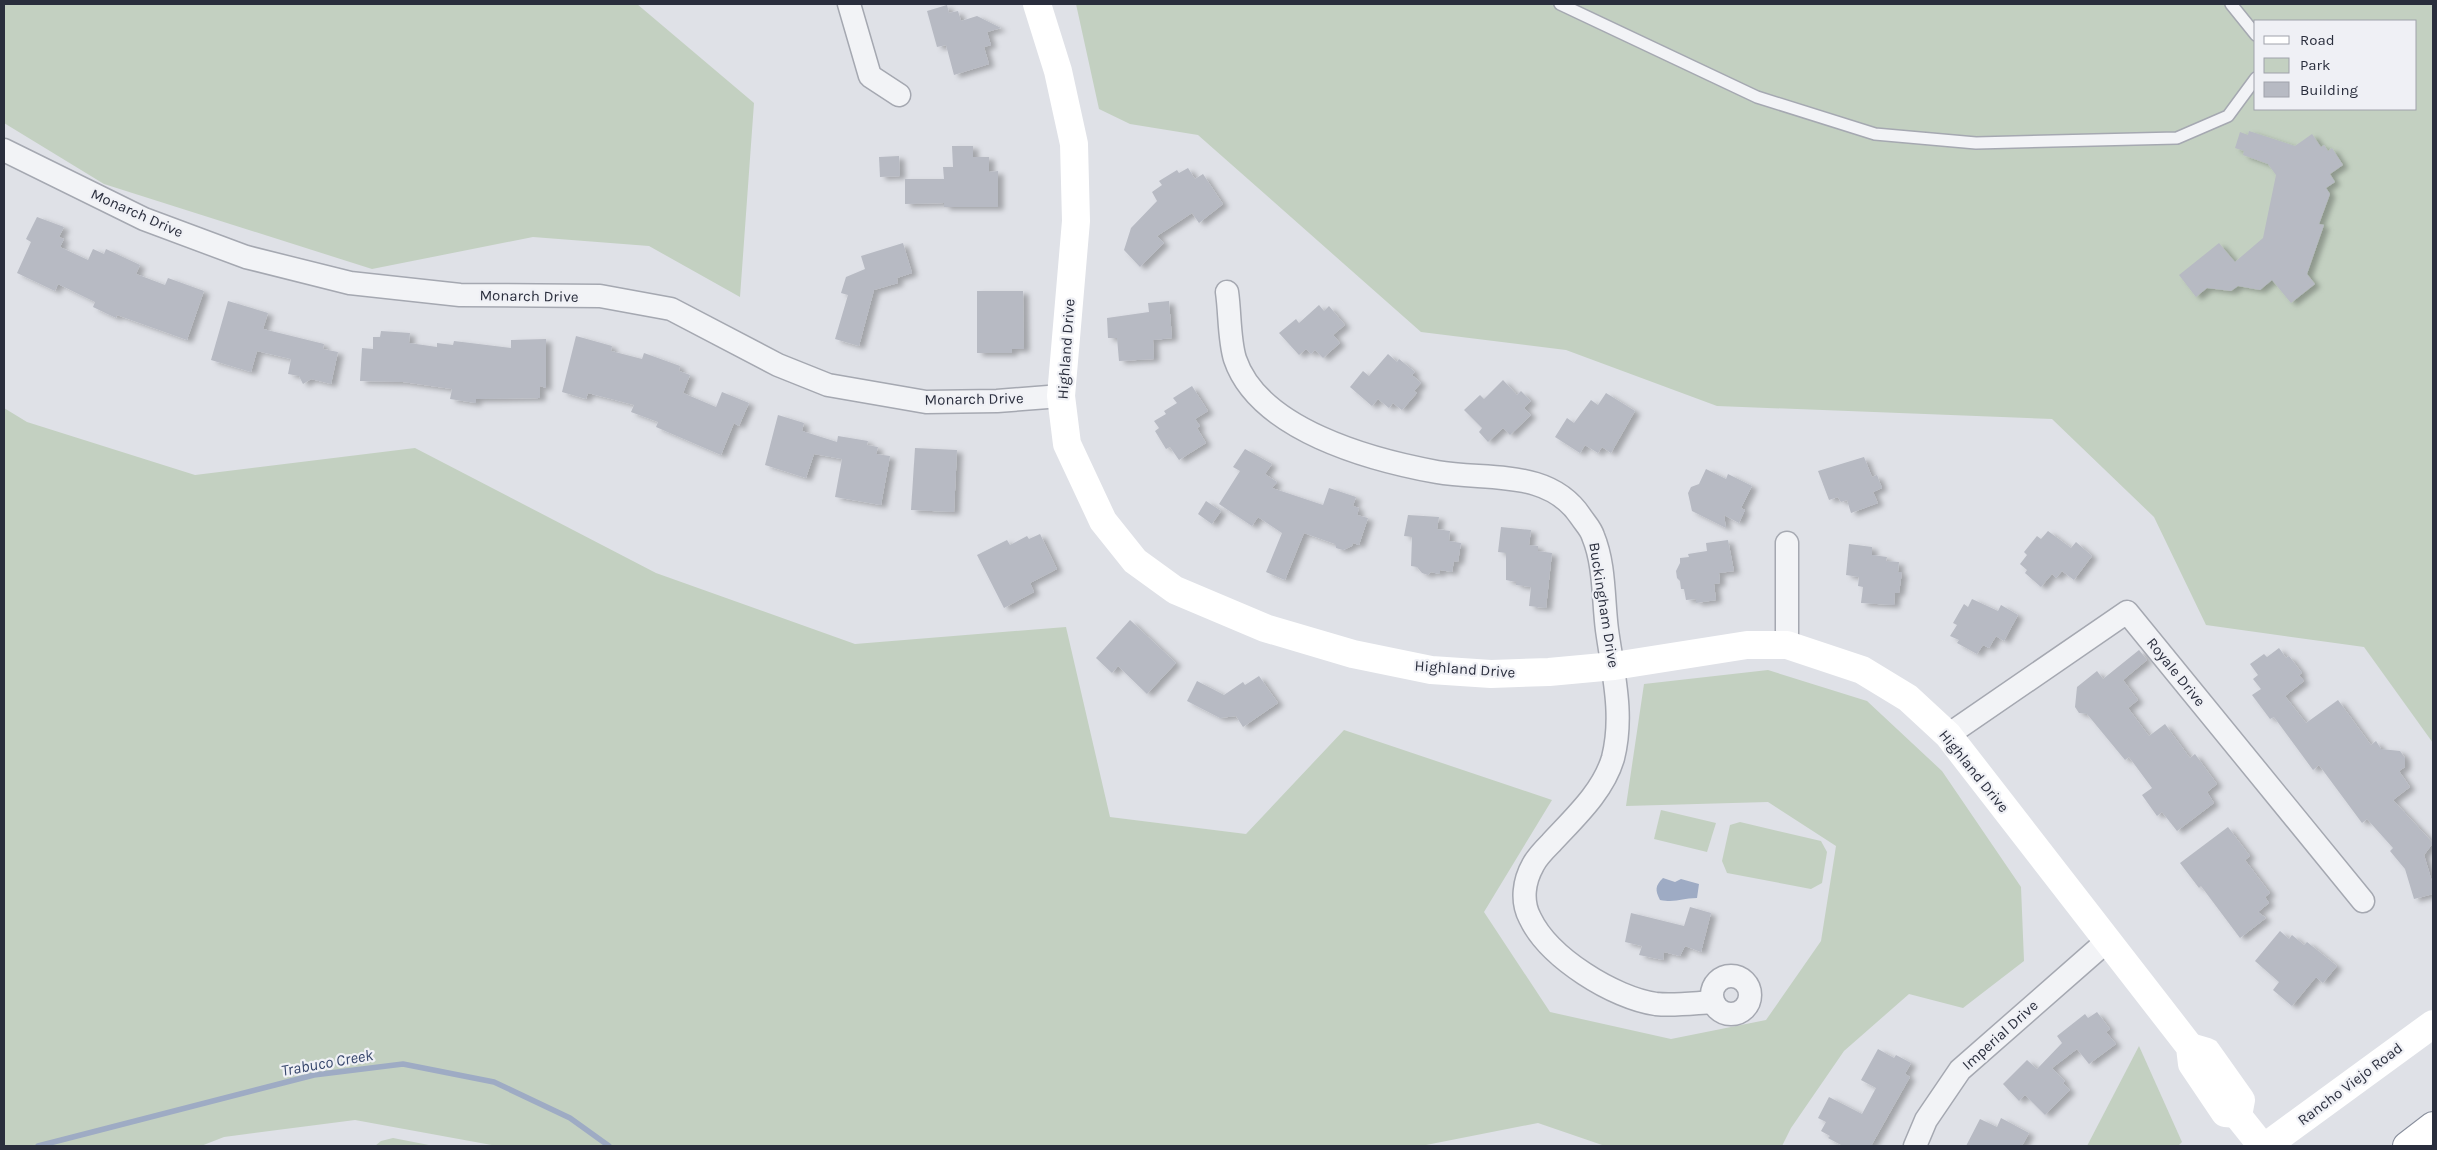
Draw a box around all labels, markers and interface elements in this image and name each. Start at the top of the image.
legend [2254,20,2417,110]
text: Road [2300,31,2335,49]
text: Park [2300,56,2330,74]
text: Building [2300,81,2358,99]
street label: Monarch Drive [88,185,186,241]
street label: Monarch Drive [479,286,579,306]
street label: Highland Drive [1053,298,1079,400]
street label: Monarch Drive [924,389,1024,409]
street label: Buckingham Drive [1585,541,1623,669]
street label: Royale Drive [2143,634,2209,710]
street label: Highland Drive [1414,656,1516,682]
street label: Highland Drive [1935,726,2013,816]
street label: Imperial Drive [1958,996,2042,1074]
street label: Rancho Viejo Road [2294,1039,2406,1129]
water label: Trabuco Creek [280,1045,375,1080]

